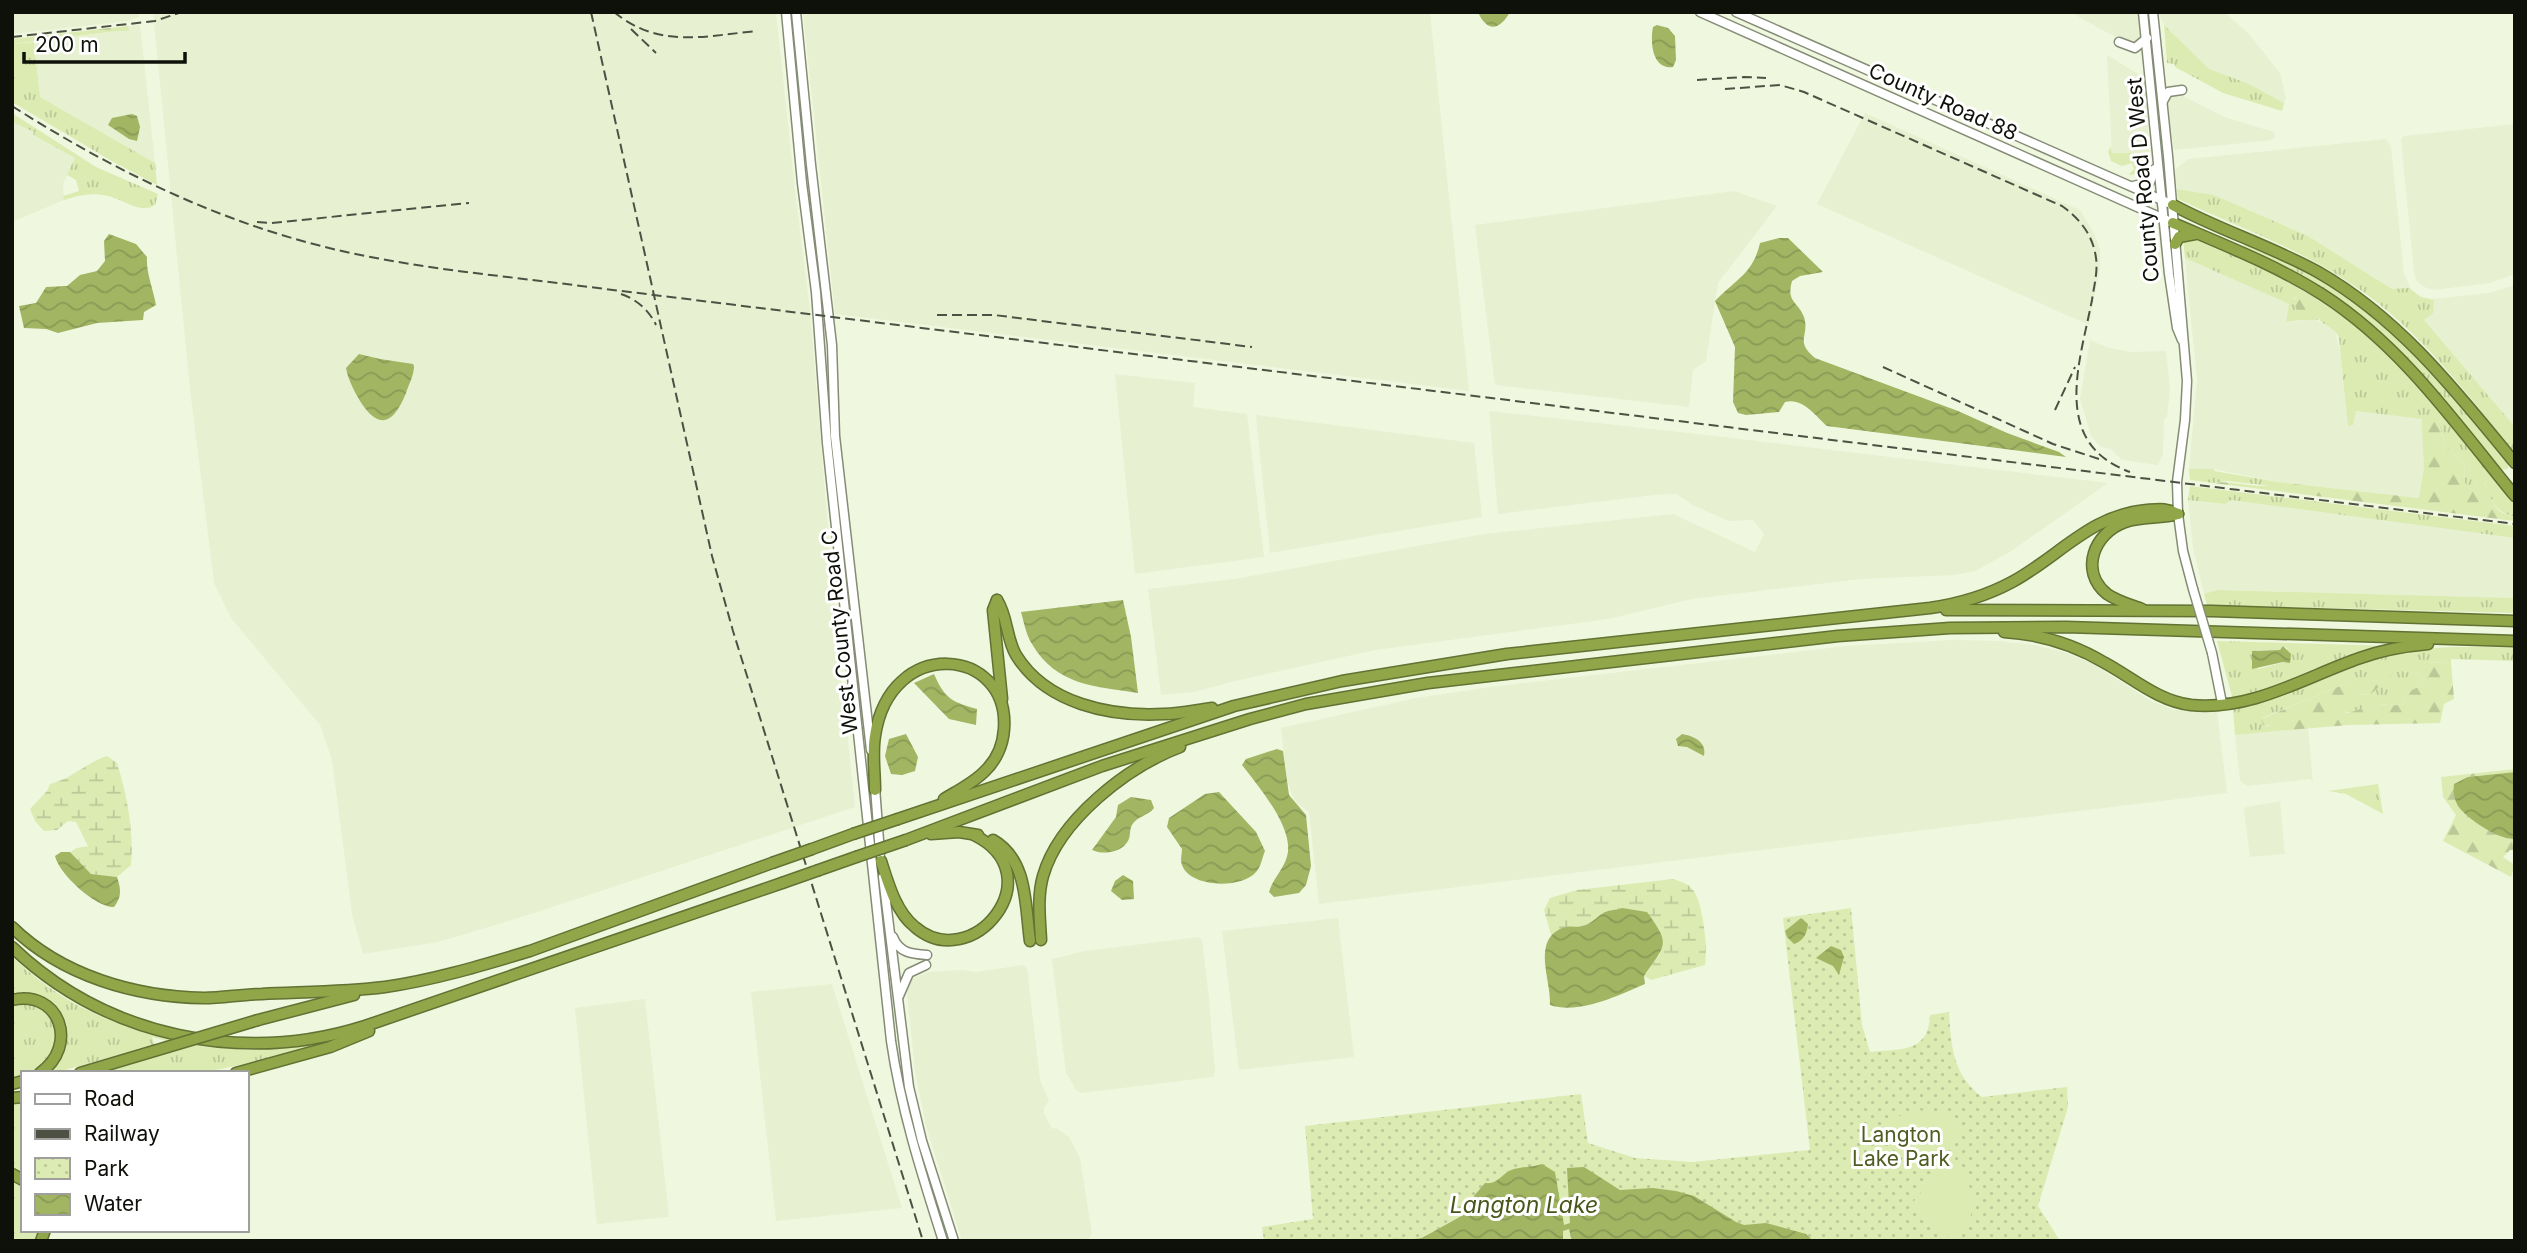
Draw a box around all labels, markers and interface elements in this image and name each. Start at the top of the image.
scale bar [24,21,186,65]
text: 200 m [35,32,99,57]
street label: County Road 88 [1865,58,2022,146]
street label: County Road D West [2121,77,2164,283]
street label: West County Road C [816,529,863,735]
legend [21,1071,248,1232]
text: Road [84,1086,135,1111]
text: Railway [84,1121,160,1146]
park label: Langton Lake Park [1852,1122,1950,1171]
text: Park [84,1156,129,1181]
text: Water [84,1191,142,1216]
water label: Langton Lake [1450,1191,1598,1219]

